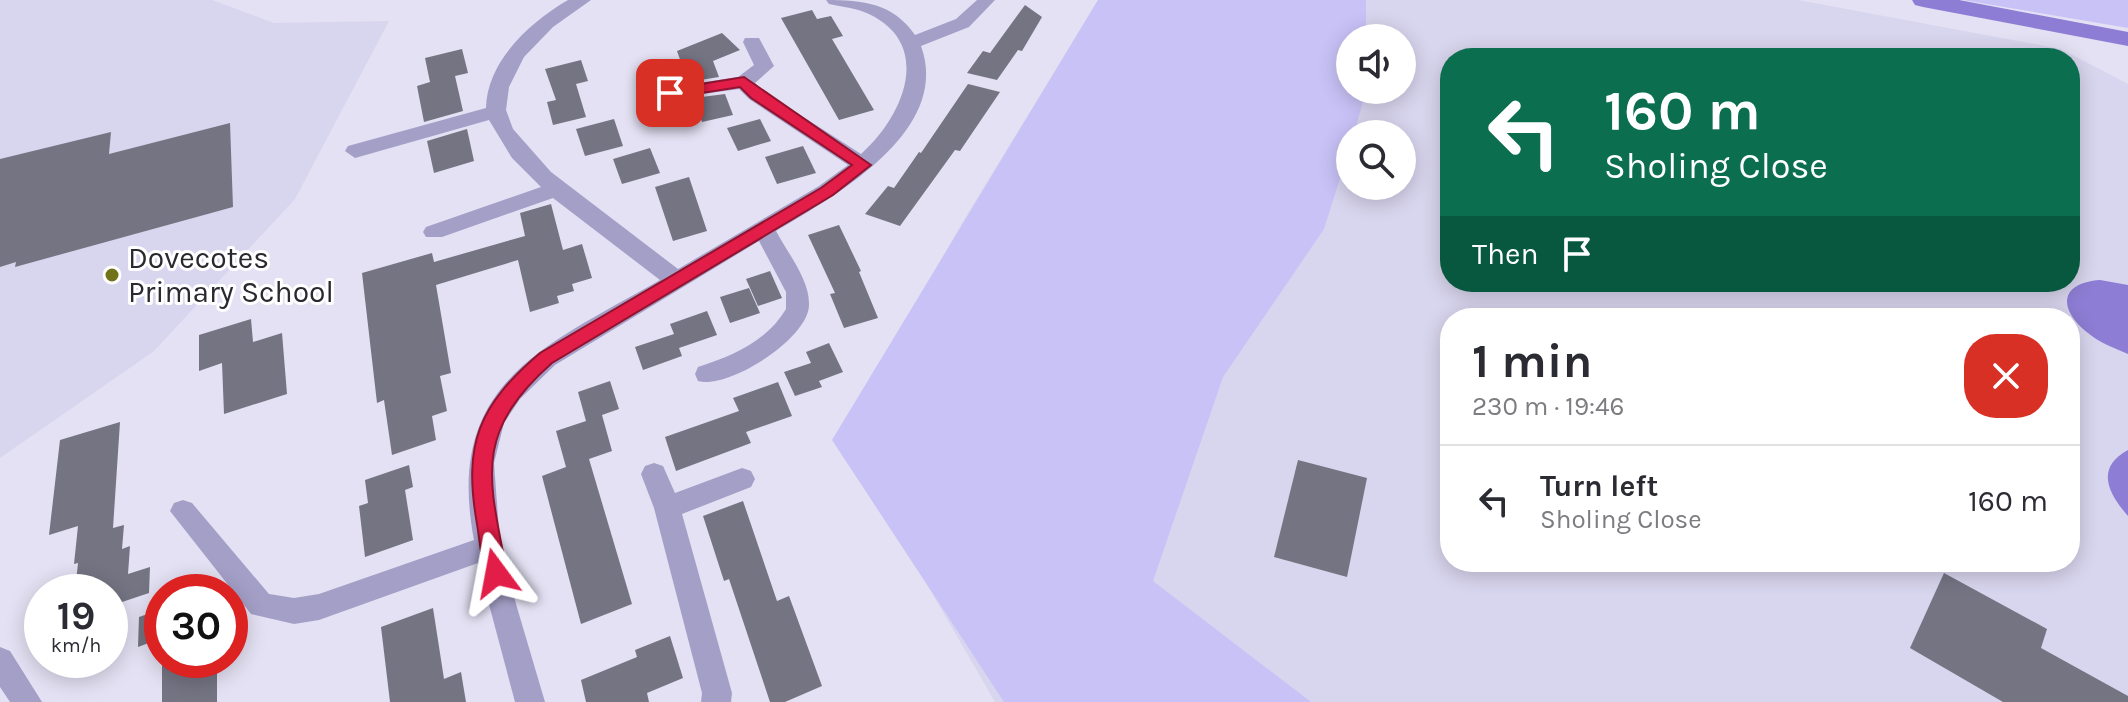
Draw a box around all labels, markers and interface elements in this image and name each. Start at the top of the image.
map controls [1336,24,1416,200]
button: sound [1336,24,1416,104]
pin [636,59,704,127]
icon: arrive [648,71,692,115]
text: 160 m [1604,78,1761,143]
icon: left [1472,80,1576,184]
button: search [1336,120,1416,200]
text: Sholing Close [1604,145,1828,187]
icon: arrive [1555,232,1599,276]
text: Then [1472,236,1539,272]
place label: Dovecotes Primary School [128,240,334,310]
marker: Dovecotes Primary School [103,266,121,284]
text: 1 min [1472,333,1592,389]
button: close [1964,334,2048,418]
text: 230 m · 19:46 [1472,391,1624,422]
text: Turn left [1540,468,1658,504]
icon: left [1472,479,1516,523]
text: 160 m [1968,483,2048,519]
text: Sholing Close [1540,504,1702,535]
position arrow [454,531,538,615]
speed limit sign: 30 [144,574,248,678]
text: 19 [57,592,95,639]
text: km/h [51,634,101,657]

